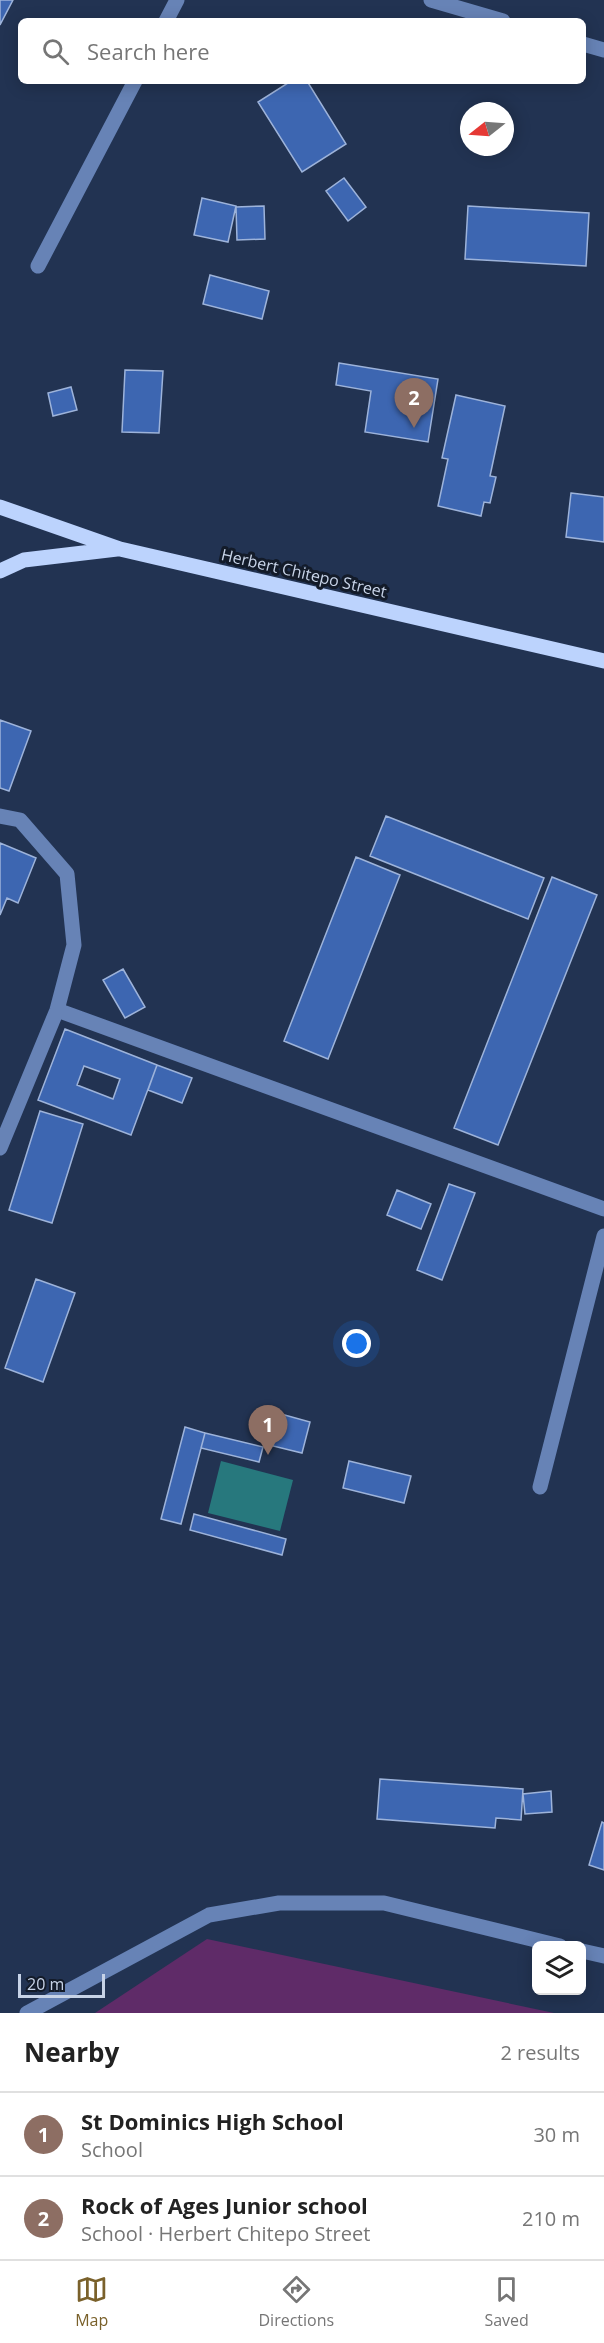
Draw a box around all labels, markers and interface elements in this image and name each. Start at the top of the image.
search box [18,18,586,84]
icon: search [39,35,72,68]
text: Search here [87,36,210,66]
north arrow [460,102,514,156]
pin: 2 [394,378,434,428]
street label: Herbert Chitepo Street [219,543,389,603]
your location [342,1329,371,1358]
pin: 1 [248,1406,288,1455]
map controls [532,1941,586,1995]
button: layers [532,1941,586,1995]
scale bar [18,1971,105,1998]
text: 20 m [27,1973,64,1995]
text: Nearby [24,2034,119,2070]
text: 2 results [500,2039,580,2066]
text: St Dominics High School [81,2106,344,2136]
text: 1 [38,2121,49,2148]
text: 30 m [533,2121,580,2148]
text: School [81,2136,143,2163]
text: Rock of Ages Junior school [81,2190,368,2220]
text: 2 [38,2205,49,2232]
text: 210 m [522,2205,580,2232]
text: School · Herbert Chitepo Street [81,2220,370,2247]
tab: Map [75,2273,108,2331]
tab: Directions [259,2273,334,2331]
tab: Saved [484,2273,529,2331]

